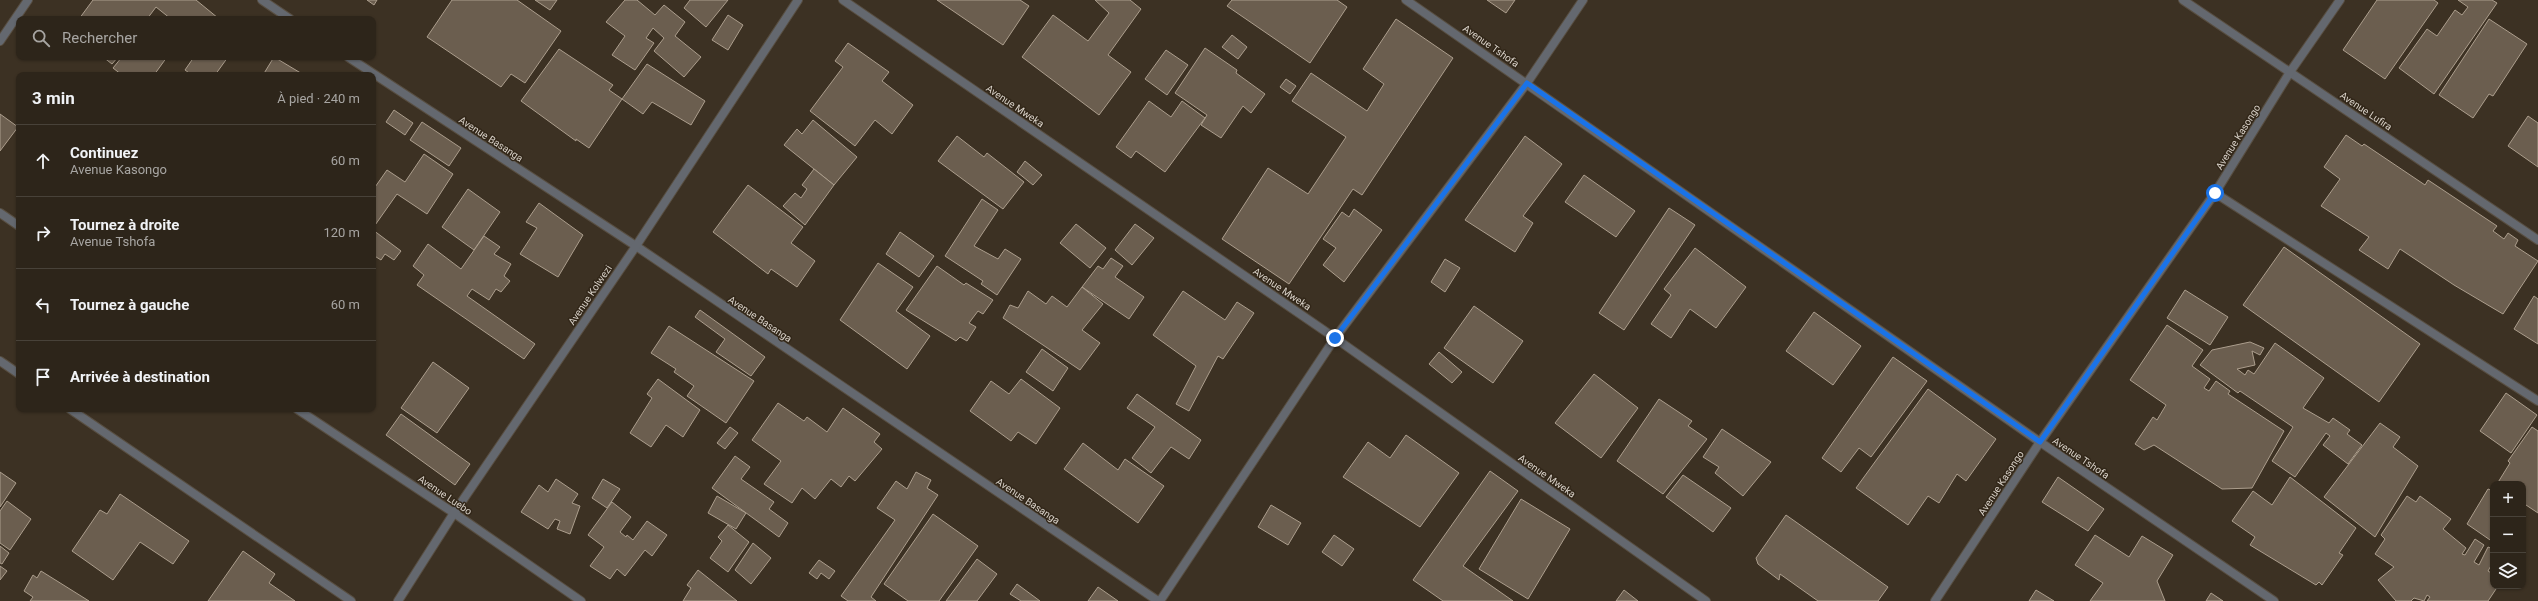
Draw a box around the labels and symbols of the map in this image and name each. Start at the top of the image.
street label: Avenue Tshofa [1461,23,1521,69]
street label: Avenue Mweka [984,83,1046,129]
street label: Avenue Lufira [2338,90,2394,132]
street label: Avenue Kasongo [2214,102,2263,172]
street label: Avenue Basanga [457,114,525,164]
route start [2206,184,2224,202]
street label: Avenue Kolwezi [566,263,614,327]
street label: Avenue Mweka [1251,266,1313,312]
street label: Avenue Basanga [726,294,794,344]
route end [1326,329,1344,347]
street label: Avenue Tshofa [2051,435,2111,481]
street label: Avenue Kasongo [1976,448,2026,517]
street label: Avenue Mweka [1516,452,1578,500]
street label: Avenue Luebo [416,473,474,517]
street label: Avenue Basanga [994,476,1062,526]

